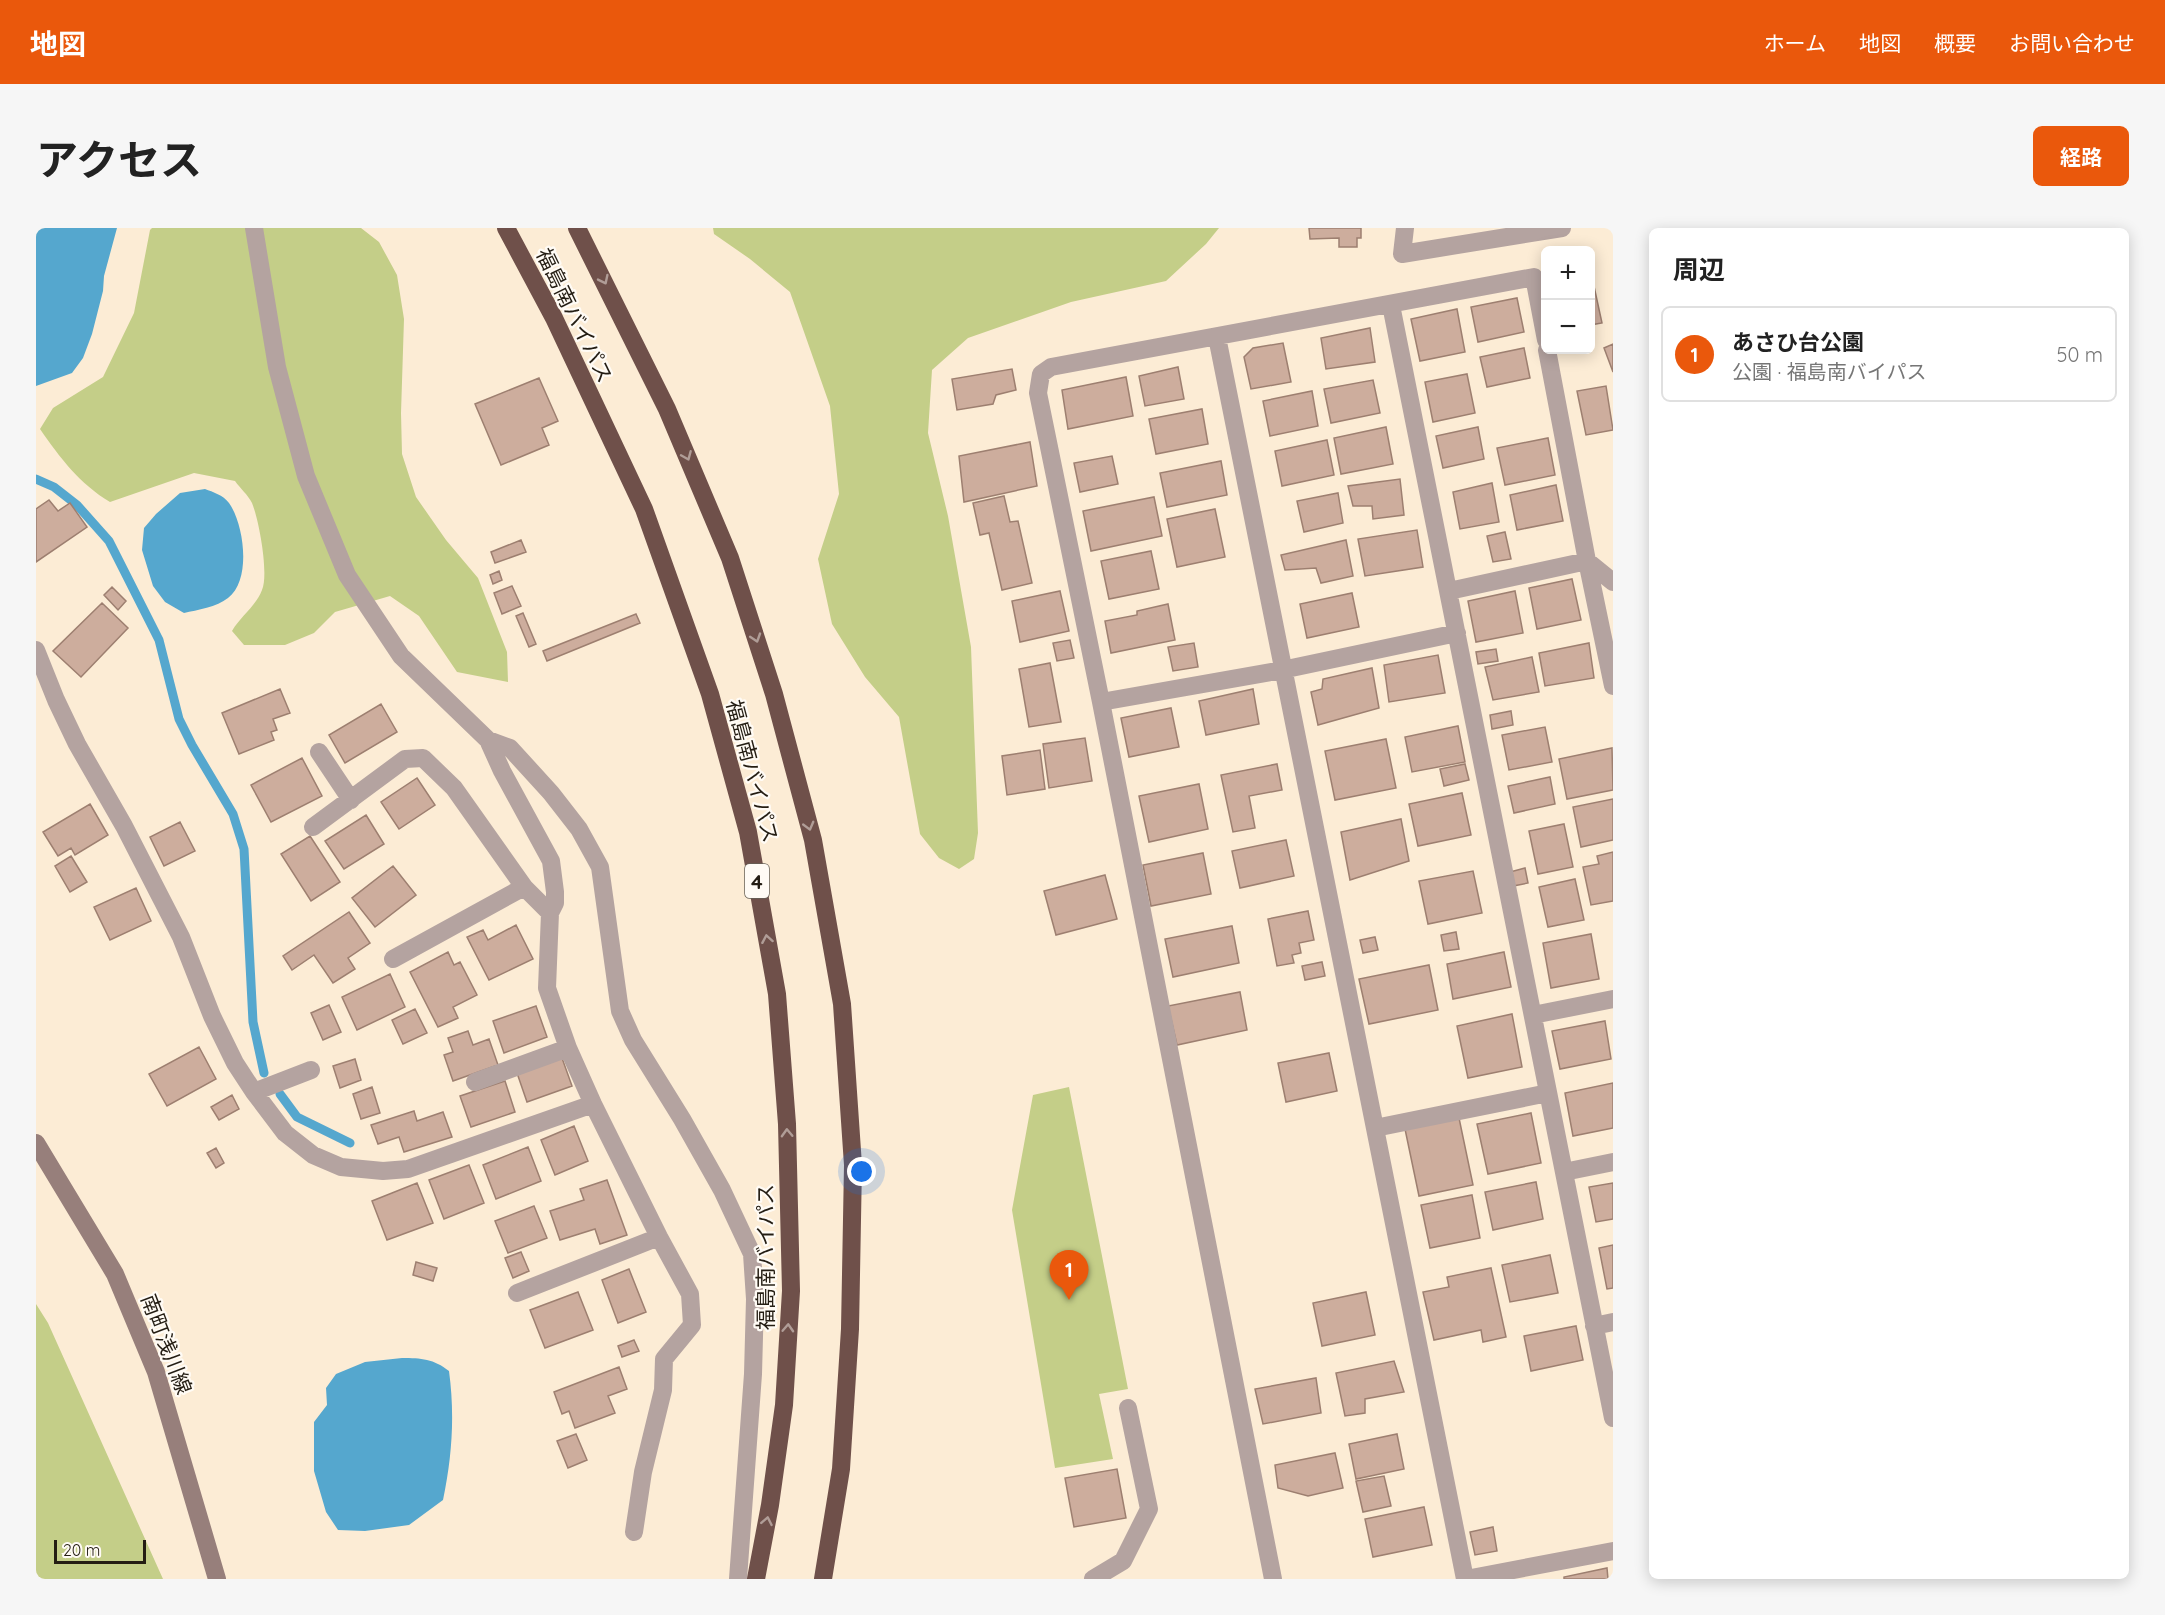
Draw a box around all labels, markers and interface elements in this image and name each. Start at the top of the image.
text: 地図 [30,26,86,61]
text: ホーム [1764,30,1826,56]
text: 地図 [1859,30,1901,56]
text: 概要 [1934,30,1976,56]
text: お問い合わせ [2009,30,2135,56]
button: 経路 [2033,126,2129,186]
text: アクセス [36,133,202,186]
street label: 福島南バイパス [531,243,619,387]
map controls [1541,246,1595,354]
button: + [1541,246,1595,300]
text: 周辺 [1673,253,1725,286]
one-way arrow [596,273,608,284]
button: − [1541,300,1595,354]
text: あさひ台公園 [1732,328,1864,356]
text: 1 [1691,342,1698,367]
text: 50 m [2057,342,2103,367]
text: 公園 · 福島南バイパス [1732,359,1926,384]
one-way arrow [680,450,692,461]
one-way arrow [749,632,762,643]
street label: 福島南バイパス [721,697,785,845]
one-way arrow [802,820,814,831]
road number: 4 [745,864,769,898]
one-way arrow [761,935,774,945]
one-way arrow [780,1129,793,1138]
your location [847,1157,876,1186]
street label: 福島南バイパス [752,1184,778,1330]
pin: 1 [1050,1250,1088,1300]
street label: 南町浅川線 [136,1290,198,1398]
one-way arrow [782,1323,795,1332]
one-way arrow [760,1517,773,1527]
scale bar [54,1537,146,1564]
text: 20 m [63,1540,100,1560]

